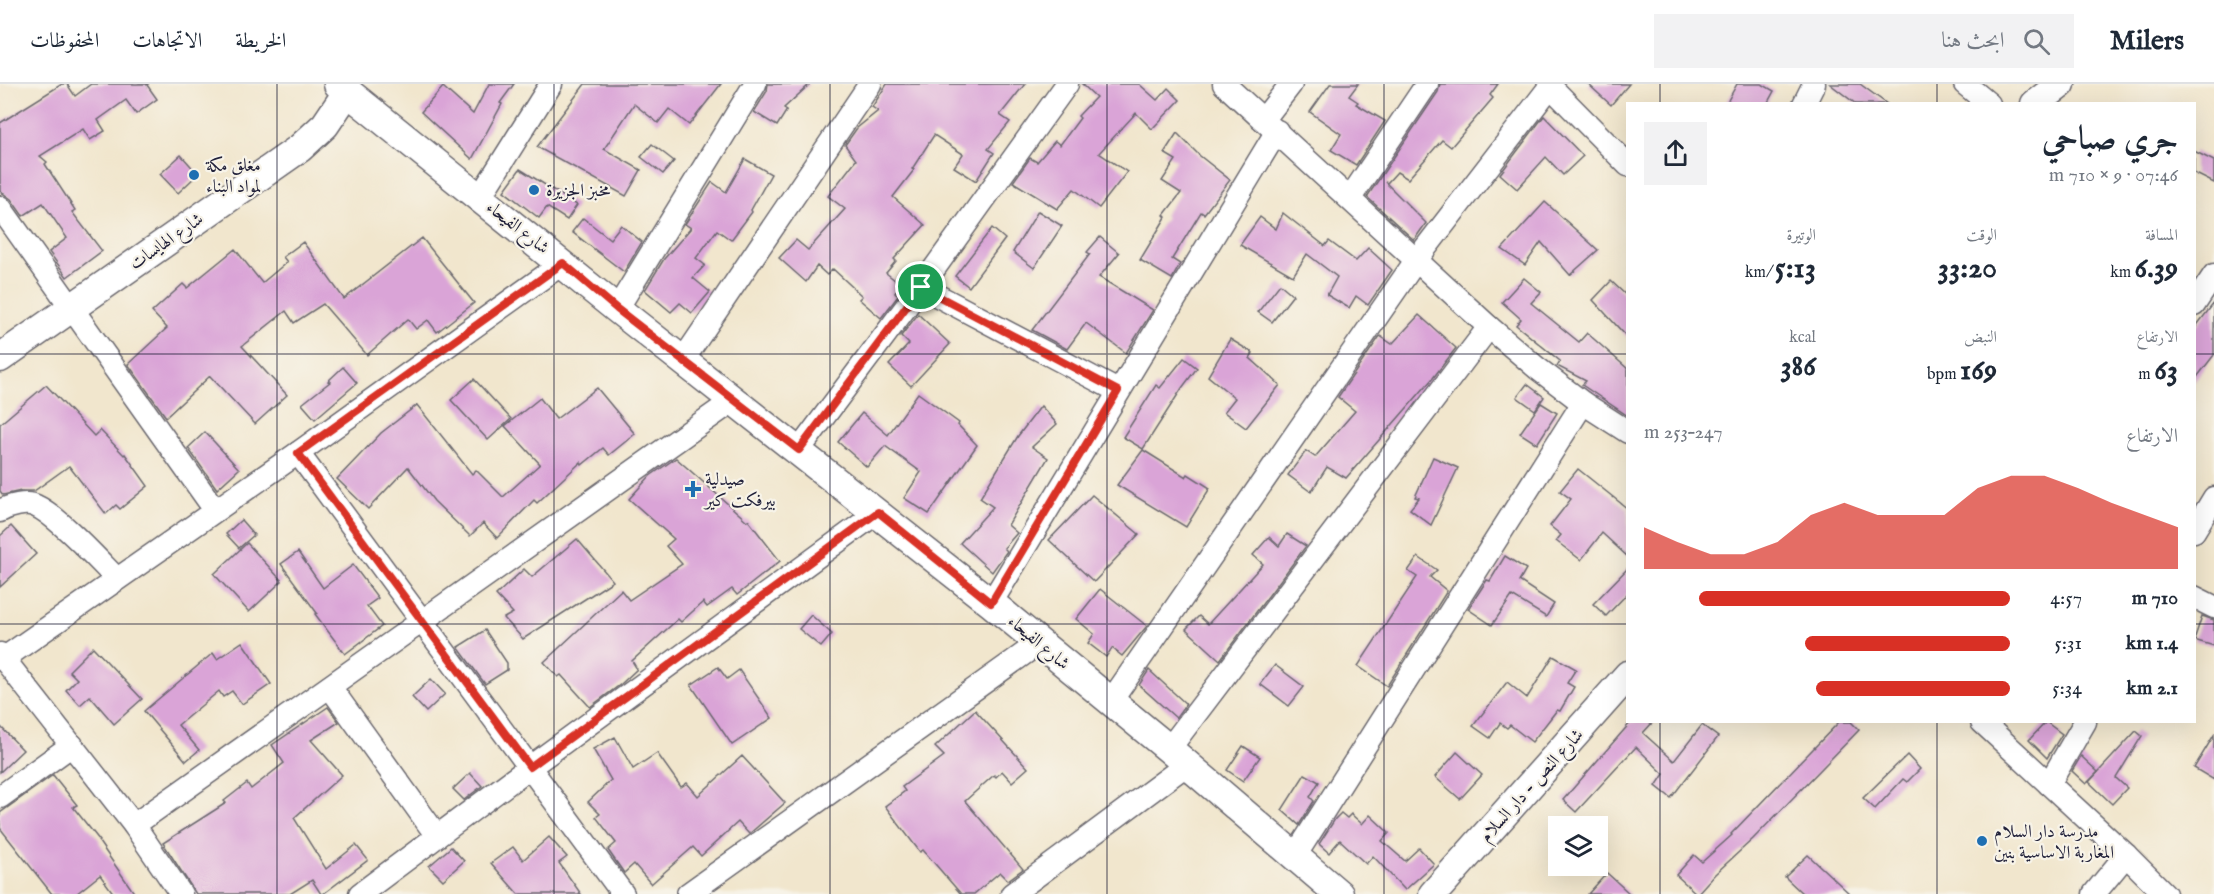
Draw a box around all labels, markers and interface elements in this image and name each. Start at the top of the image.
search box [1654,14,2074,68]
text: Milers [2110,24,2184,59]
icon: search [2020,25,2053,58]
text: ابحث هنا [1941,27,2005,55]
text: المحفوظات [30,28,99,55]
text: الاتجاهات [132,28,202,55]
text: الخريطة [235,28,286,55]
text: جري صباحي [2042,119,2178,161]
button: share [1644,122,1707,185]
place label: مغلق مكة لمواد البناء [205,155,261,199]
text: 07:46 · 9 × 710 m [2049,163,2178,188]
marker: مغلق مكة لمواد البناء [187,168,201,182]
place label: مخبز الجزيرة [546,180,611,203]
marker: مخبز الجزيرة [527,183,541,197]
street label: شارع الفيحاء [480,196,553,262]
street label: شارع الهايسات [125,208,209,278]
text: الوتيرة [1786,226,1816,246]
text: الوقت [1966,226,1997,246]
text: المسافة [2145,226,2178,246]
text: 5:13 [1775,250,1816,288]
text: 33:20 [1938,250,1997,288]
text: 6.39 [2135,250,2178,288]
pin [895,261,946,312]
text: /km [1745,263,1775,283]
text: km [2110,263,2135,283]
icon: arrive [904,270,937,303]
text: kcal [1789,328,1816,348]
text: النبض [1964,328,1997,348]
text: الارتفاع [2136,328,2178,348]
text: 386 [1780,348,1816,386]
text: 169 [1960,352,1997,390]
text: 63 [2154,352,2178,390]
text: bpm [1927,365,1960,385]
text: m [2138,365,2154,385]
text: 247–253 m [1644,420,1723,445]
text: الارتفاع [2126,424,2178,449]
place label: صيدلية بيرفكت كير [703,469,776,513]
marker: صيدلية بيرفكت كير [686,482,700,496]
text: 4:57 [2050,586,2082,611]
text: 710 m [2132,586,2178,611]
street label: شارع الفيحاء [1001,611,1074,677]
text: 5:31 [2055,631,2082,656]
text: 1.4 km [2126,631,2178,656]
text: 5:34 [2052,676,2082,701]
text: 2.1 km [2126,676,2178,701]
street label: شارع النص - دار السلام [1475,724,1591,850]
map controls [1548,816,1608,876]
button: layers [1548,816,1608,876]
place label: مدرسة دار السلام المغاربة الاساسية بنين [1994,821,2114,865]
marker: مدرسة دار السلام المغاربة الاساسية بنين [1975,834,1989,848]

